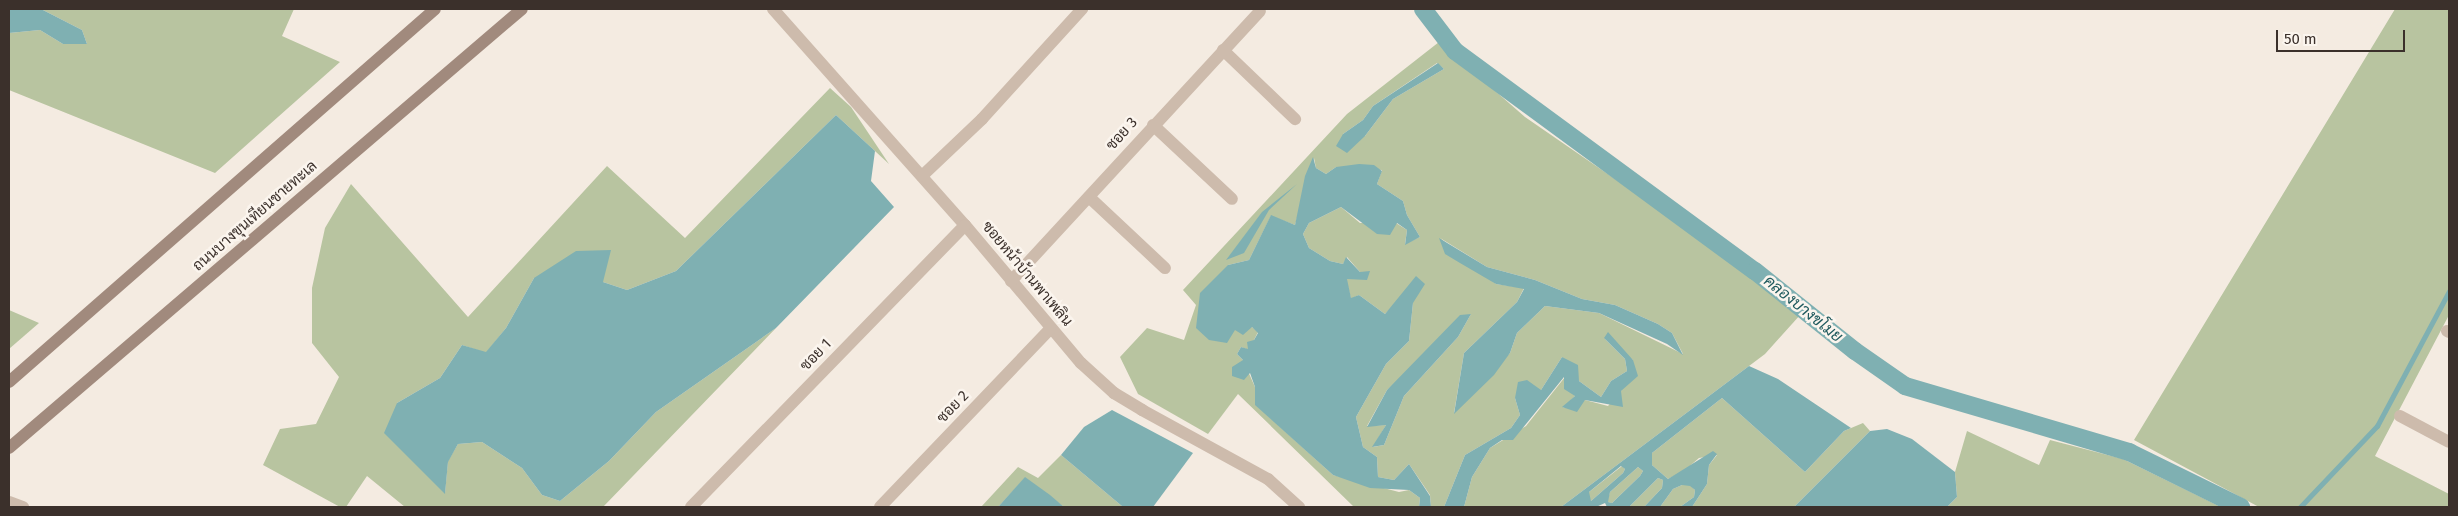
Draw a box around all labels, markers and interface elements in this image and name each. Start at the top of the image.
scale bar [2278,20,2407,52]
text: 50 m [2284,30,2317,48]
street label: ซอย 3 [1103,114,1141,154]
street label: ถนนบางขุนเทียนชายทะเล [189,157,321,275]
street label: ซอยหน้าบ้านพาเพลิน [978,218,1076,330]
water label: คลองบางขโมย [1760,271,1846,347]
street label: ซอย 1 [797,335,835,375]
street label: ซอย 2 [933,387,973,427]

